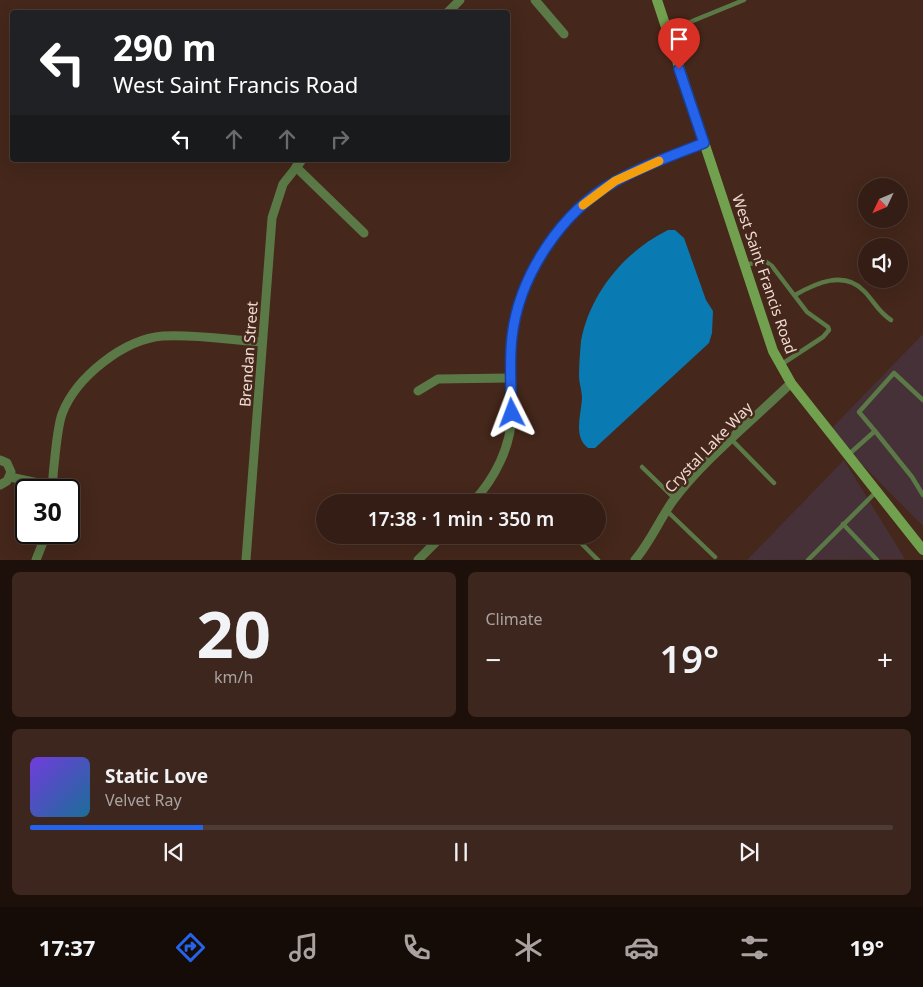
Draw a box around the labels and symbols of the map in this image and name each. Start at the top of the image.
pin [658,18,700,69]
north arrow [858,178,908,228]
street label: West Saint Francis Road [728,192,802,356]
street label: Brendan Street [234,300,262,408]
position arrow [485,386,537,438]
street label: Crystal Lake Way [660,397,757,497]
speed limit sign: 30 [15,479,80,544]

